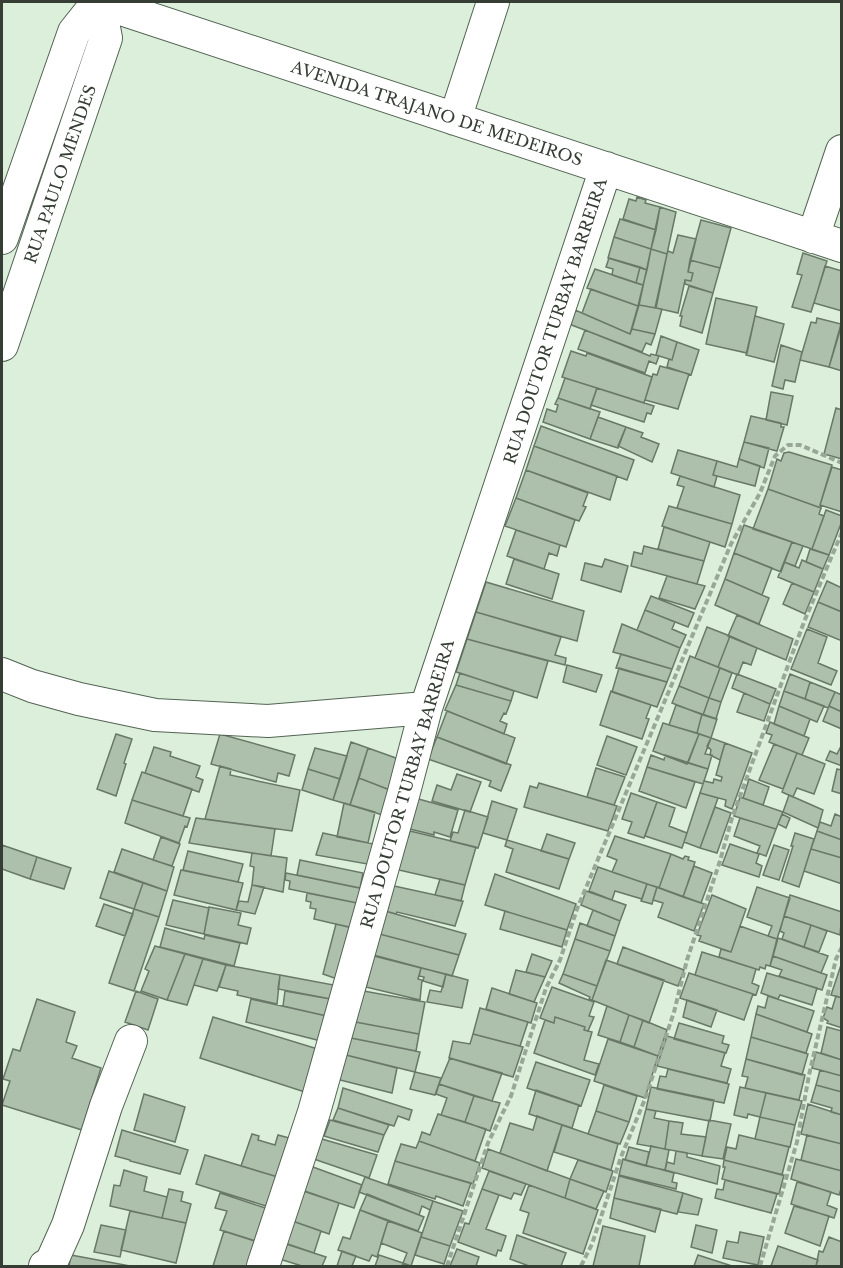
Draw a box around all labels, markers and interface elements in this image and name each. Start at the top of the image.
street label: AVENIDA TRAJANO DE MEDEIROS [288,56,585,170]
street label: RUA PAULO MENDES [20,82,100,266]
street label: RUA DOUTOR TURBAY BARREIRA [499,175,611,466]
street label: RUA DOUTOR TURBAY BARREIRA [356,637,458,931]

